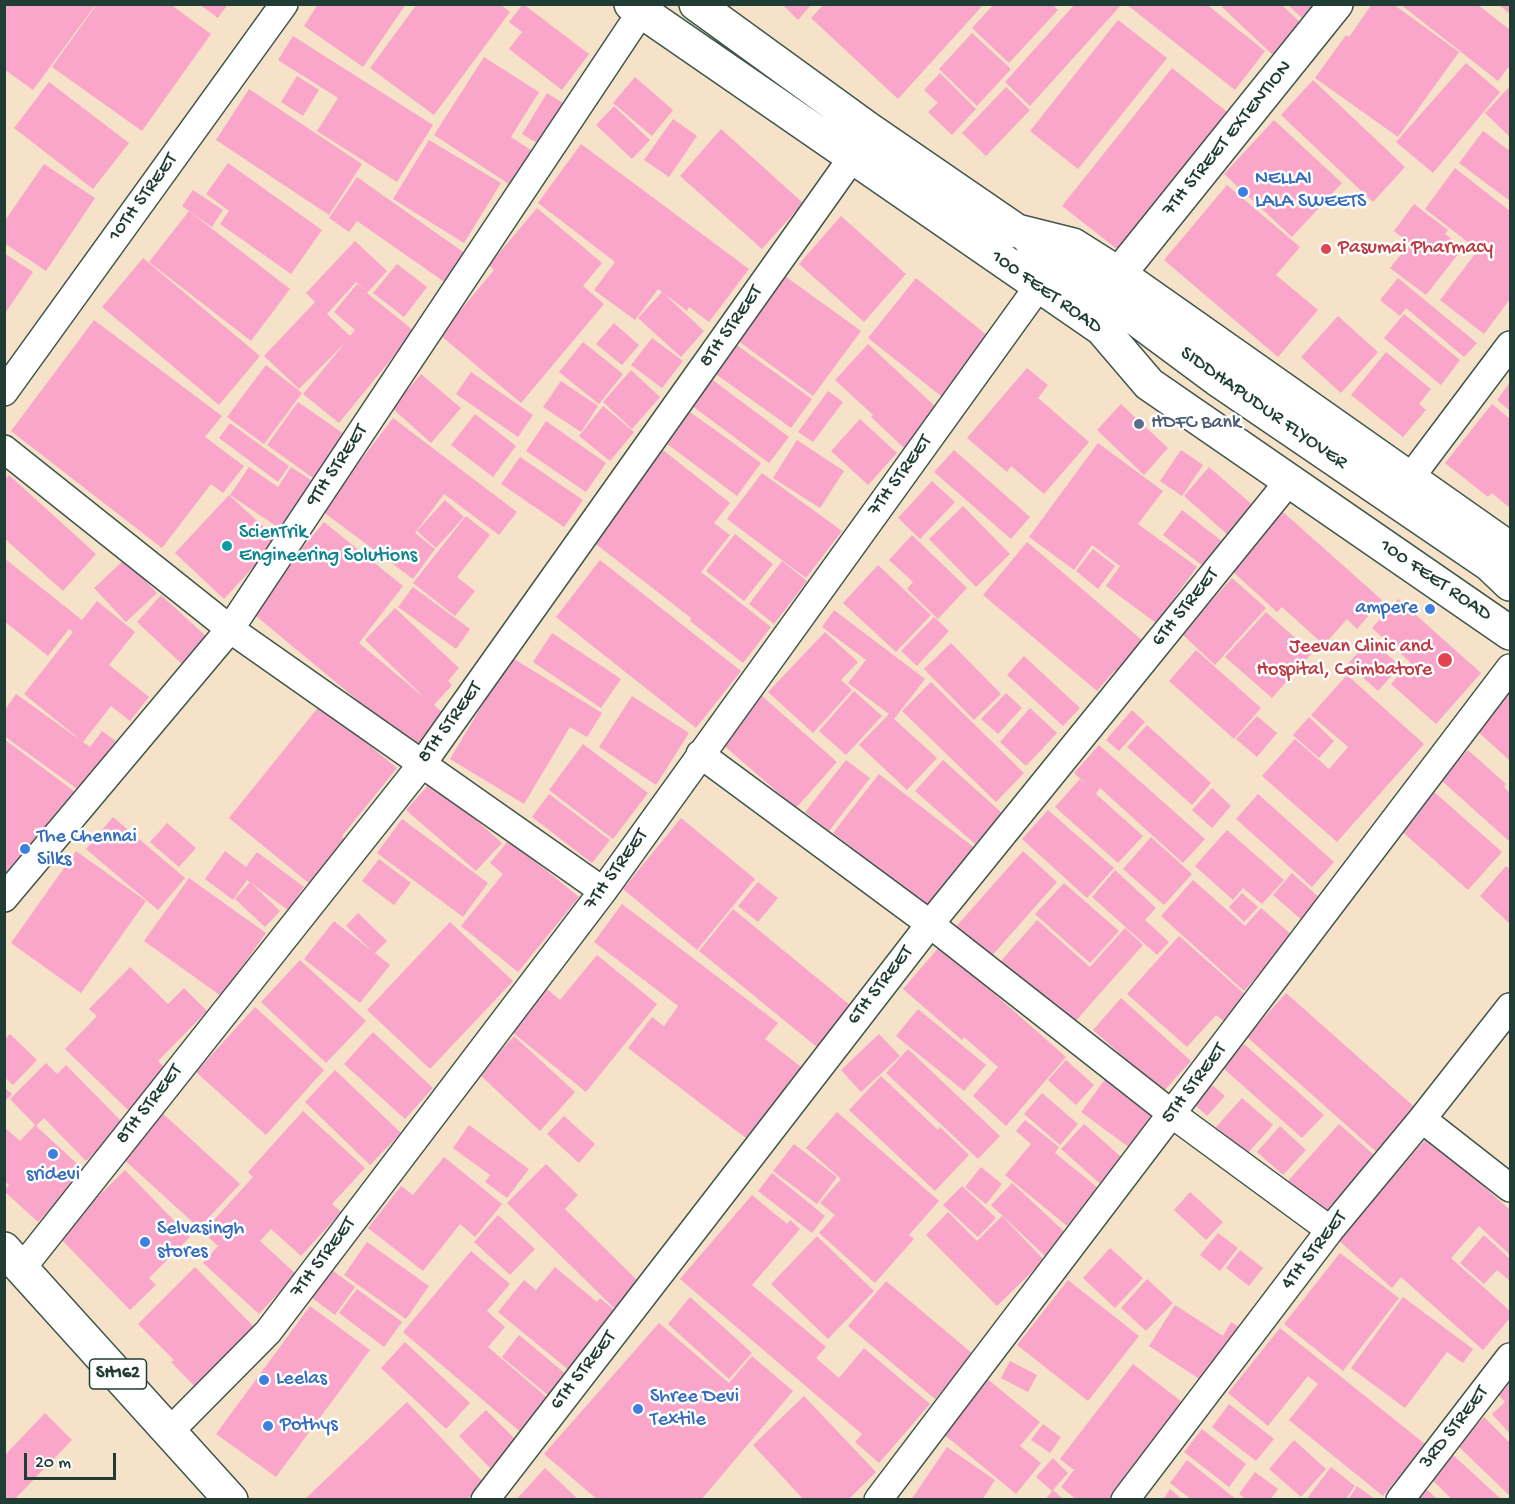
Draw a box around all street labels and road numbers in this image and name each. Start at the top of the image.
street label: 7TH STREET EXTENTION [1158,56,1298,222]
street label: 10TH STREET [104,149,184,247]
street label: 100 FEET ROAD [986,246,1106,340]
street label: 8TH STREET [695,281,769,373]
street label: SIDDHAPUDUR FLYOVER [1175,342,1351,476]
street label: 9TH STREET [302,420,374,512]
street label: 7TH STREET [864,431,938,521]
street label: 100 FEET ROAD [1374,535,1496,627]
street label: 6TH STREET [1147,564,1225,652]
street label: 8TH STREET [413,678,489,768]
street label: 7TH STREET [580,825,654,915]
street label: 6TH STREET [843,942,919,1030]
street label: 5TH STREET [1157,1039,1233,1129]
street label: 8TH STREET [111,1060,189,1150]
street label: 4TH STREET [1277,1207,1353,1295]
street label: 7TH STREET [286,1213,362,1303]
street label: 6TH STREET [546,1327,622,1415]
road number: SH162 [90,1359,146,1389]
street label: 3RD STREET [1415,1382,1495,1474]

